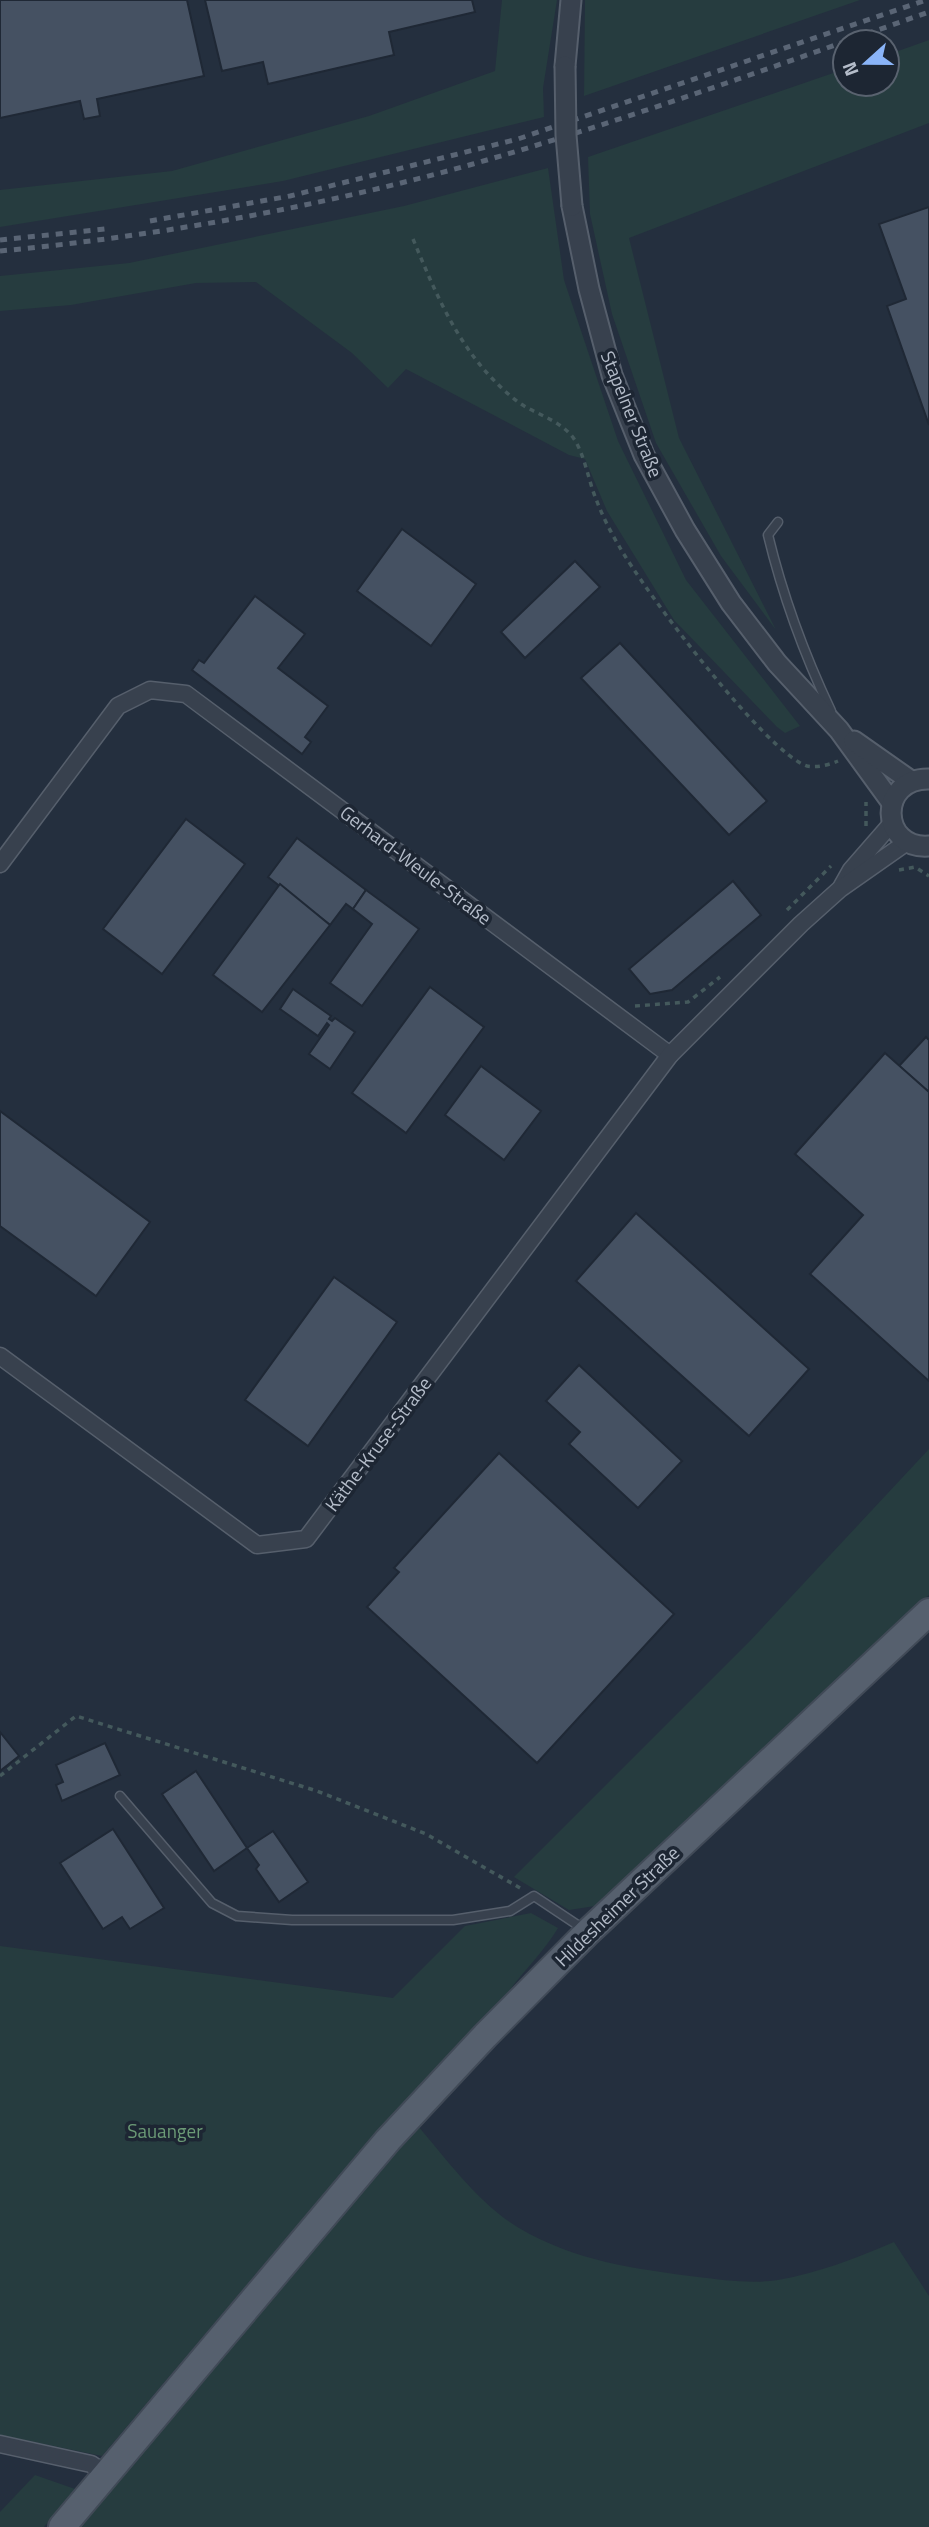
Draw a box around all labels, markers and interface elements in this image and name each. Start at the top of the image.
north arrow [831,28,901,98]
text: N [834,58,866,81]
street label: Stapelner Straße [594,346,671,481]
street label: Gerhard-Weule-Straße [334,798,498,931]
street label: Käthe-Kruse-Straße [317,1370,438,1517]
street label: Hildesheimer Straße [548,1838,686,1973]
park label: Sauanger [127,2116,203,2145]

